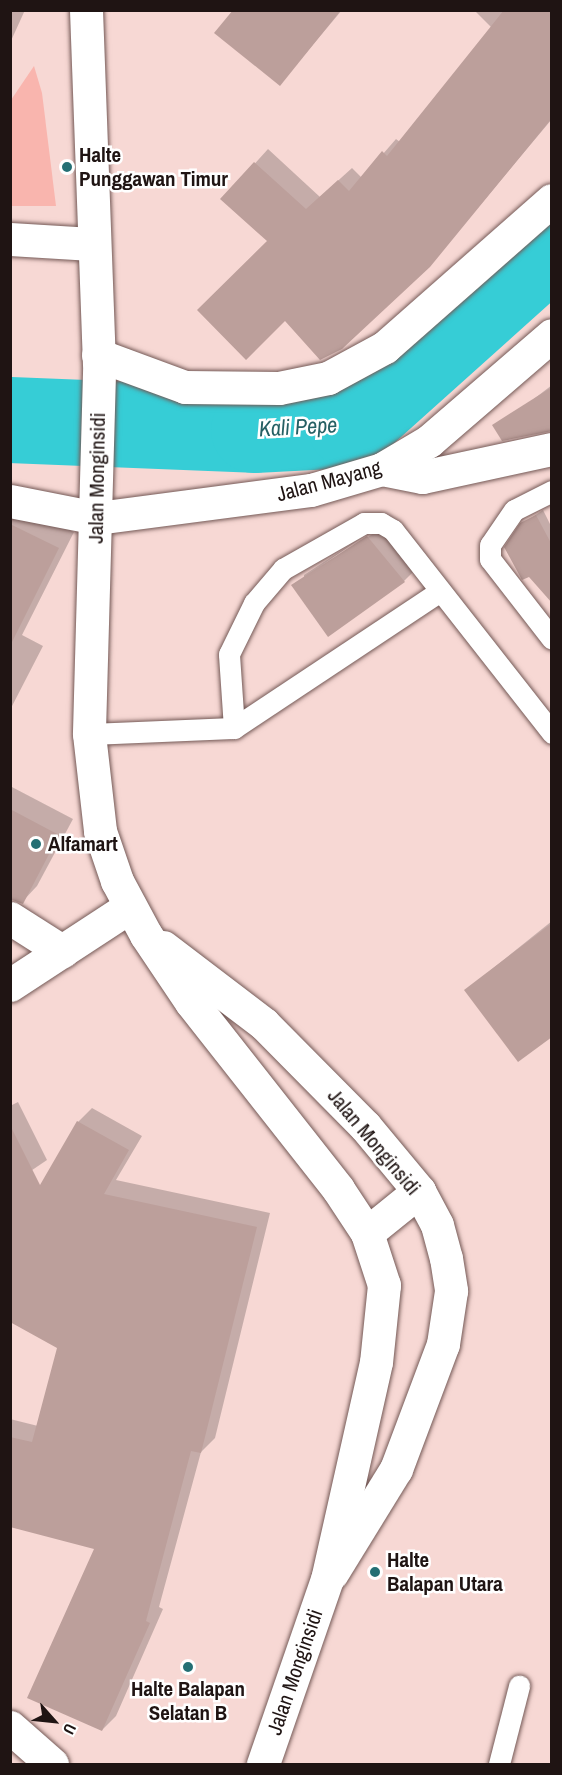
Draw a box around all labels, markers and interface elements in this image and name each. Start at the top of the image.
place label: Halte Punggawan Timur [79,142,228,192]
marker: Halte Punggawan Timur [60,160,74,174]
street label: Jalan Monginsidi [83,412,111,544]
water label: Kali Pepe [258,412,338,442]
street label: Jalan Mayang [274,455,384,507]
place label: Alfamart [48,831,118,857]
marker: Alfamart [29,837,43,851]
street label: Jalan Monginsidi [322,1084,426,1200]
place label: Halte Balapan Utara [387,1547,503,1597]
marker: Halte Balapan Utara [368,1565,382,1579]
street label: Jalan Monginsidi [262,1606,328,1738]
marker: Halte Balapan Selatan B [181,1660,195,1674]
place label: Halte Balapan Selatan B [131,1676,245,1726]
north arrow [24,1691,84,1751]
text: U [58,1720,82,1738]

